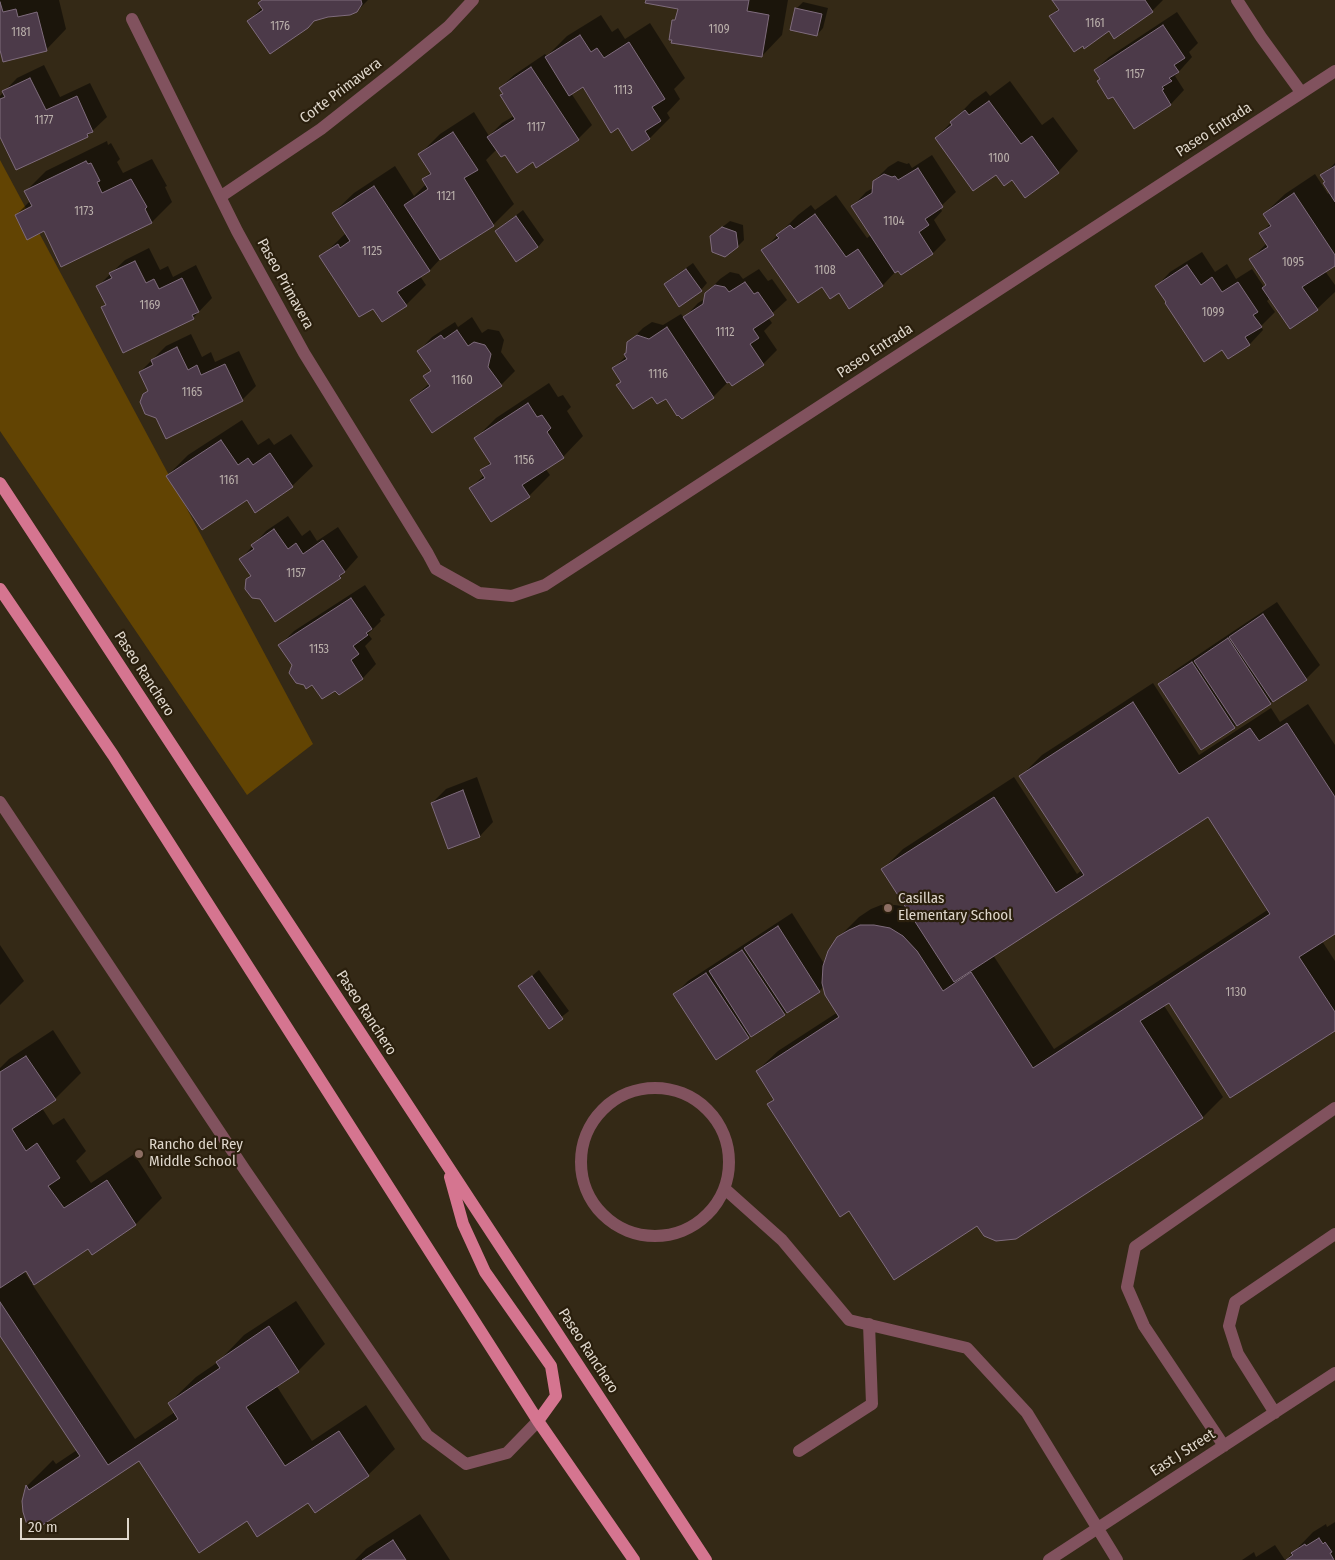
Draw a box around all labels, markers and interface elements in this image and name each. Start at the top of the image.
house number: 1161 [1085,17,1105,31]
house number: 1176 [270,20,290,34]
house number: 1109 [708,23,730,37]
house number: 1181 [11,26,31,40]
street label: Corte Primavera [297,54,385,128]
house number: 1157 [1125,68,1145,82]
house number: 1113 [613,84,633,98]
street label: Paseo Entrada [1173,99,1255,161]
house number: 1177 [35,114,53,128]
house number: 1117 [527,121,545,135]
house number: 1100 [988,152,1010,166]
house number: 1121 [437,190,455,204]
house number: 1173 [74,205,94,219]
house number: 1104 [883,215,905,229]
street label: Paseo Primavera [253,236,317,332]
house number: 1125 [362,245,382,259]
house number: 1095 [1282,256,1304,270]
house number: 1108 [814,264,836,278]
house number: 1169 [140,299,160,313]
house number: 1099 [1202,306,1224,320]
street label: Paseo Entrada [834,320,916,382]
house number: 1112 [716,326,734,340]
house number: 1116 [648,368,668,382]
house number: 1160 [451,374,473,388]
house number: 1165 [182,386,202,400]
house number: 1156 [514,454,534,468]
house number: 1161 [219,474,239,488]
house number: 1157 [286,567,306,581]
street label: Paseo Ranchero [110,628,178,720]
house number: 1153 [309,643,329,657]
place label: Casillas Elementary School [898,890,1012,925]
marker: Casillas Elementary School [882,902,894,914]
street label: Paseo Ranchero [332,967,400,1059]
house number: 1130 [1226,986,1246,1000]
place label: Rancho del Rey Middle School [149,1136,243,1171]
marker: Rancho del Rey Middle School [133,1148,145,1160]
street label: Paseo Ranchero [554,1305,622,1397]
street label: East J Street [1147,1425,1219,1481]
scale bar [22,1508,131,1540]
text: 20 m [28,1518,58,1536]

